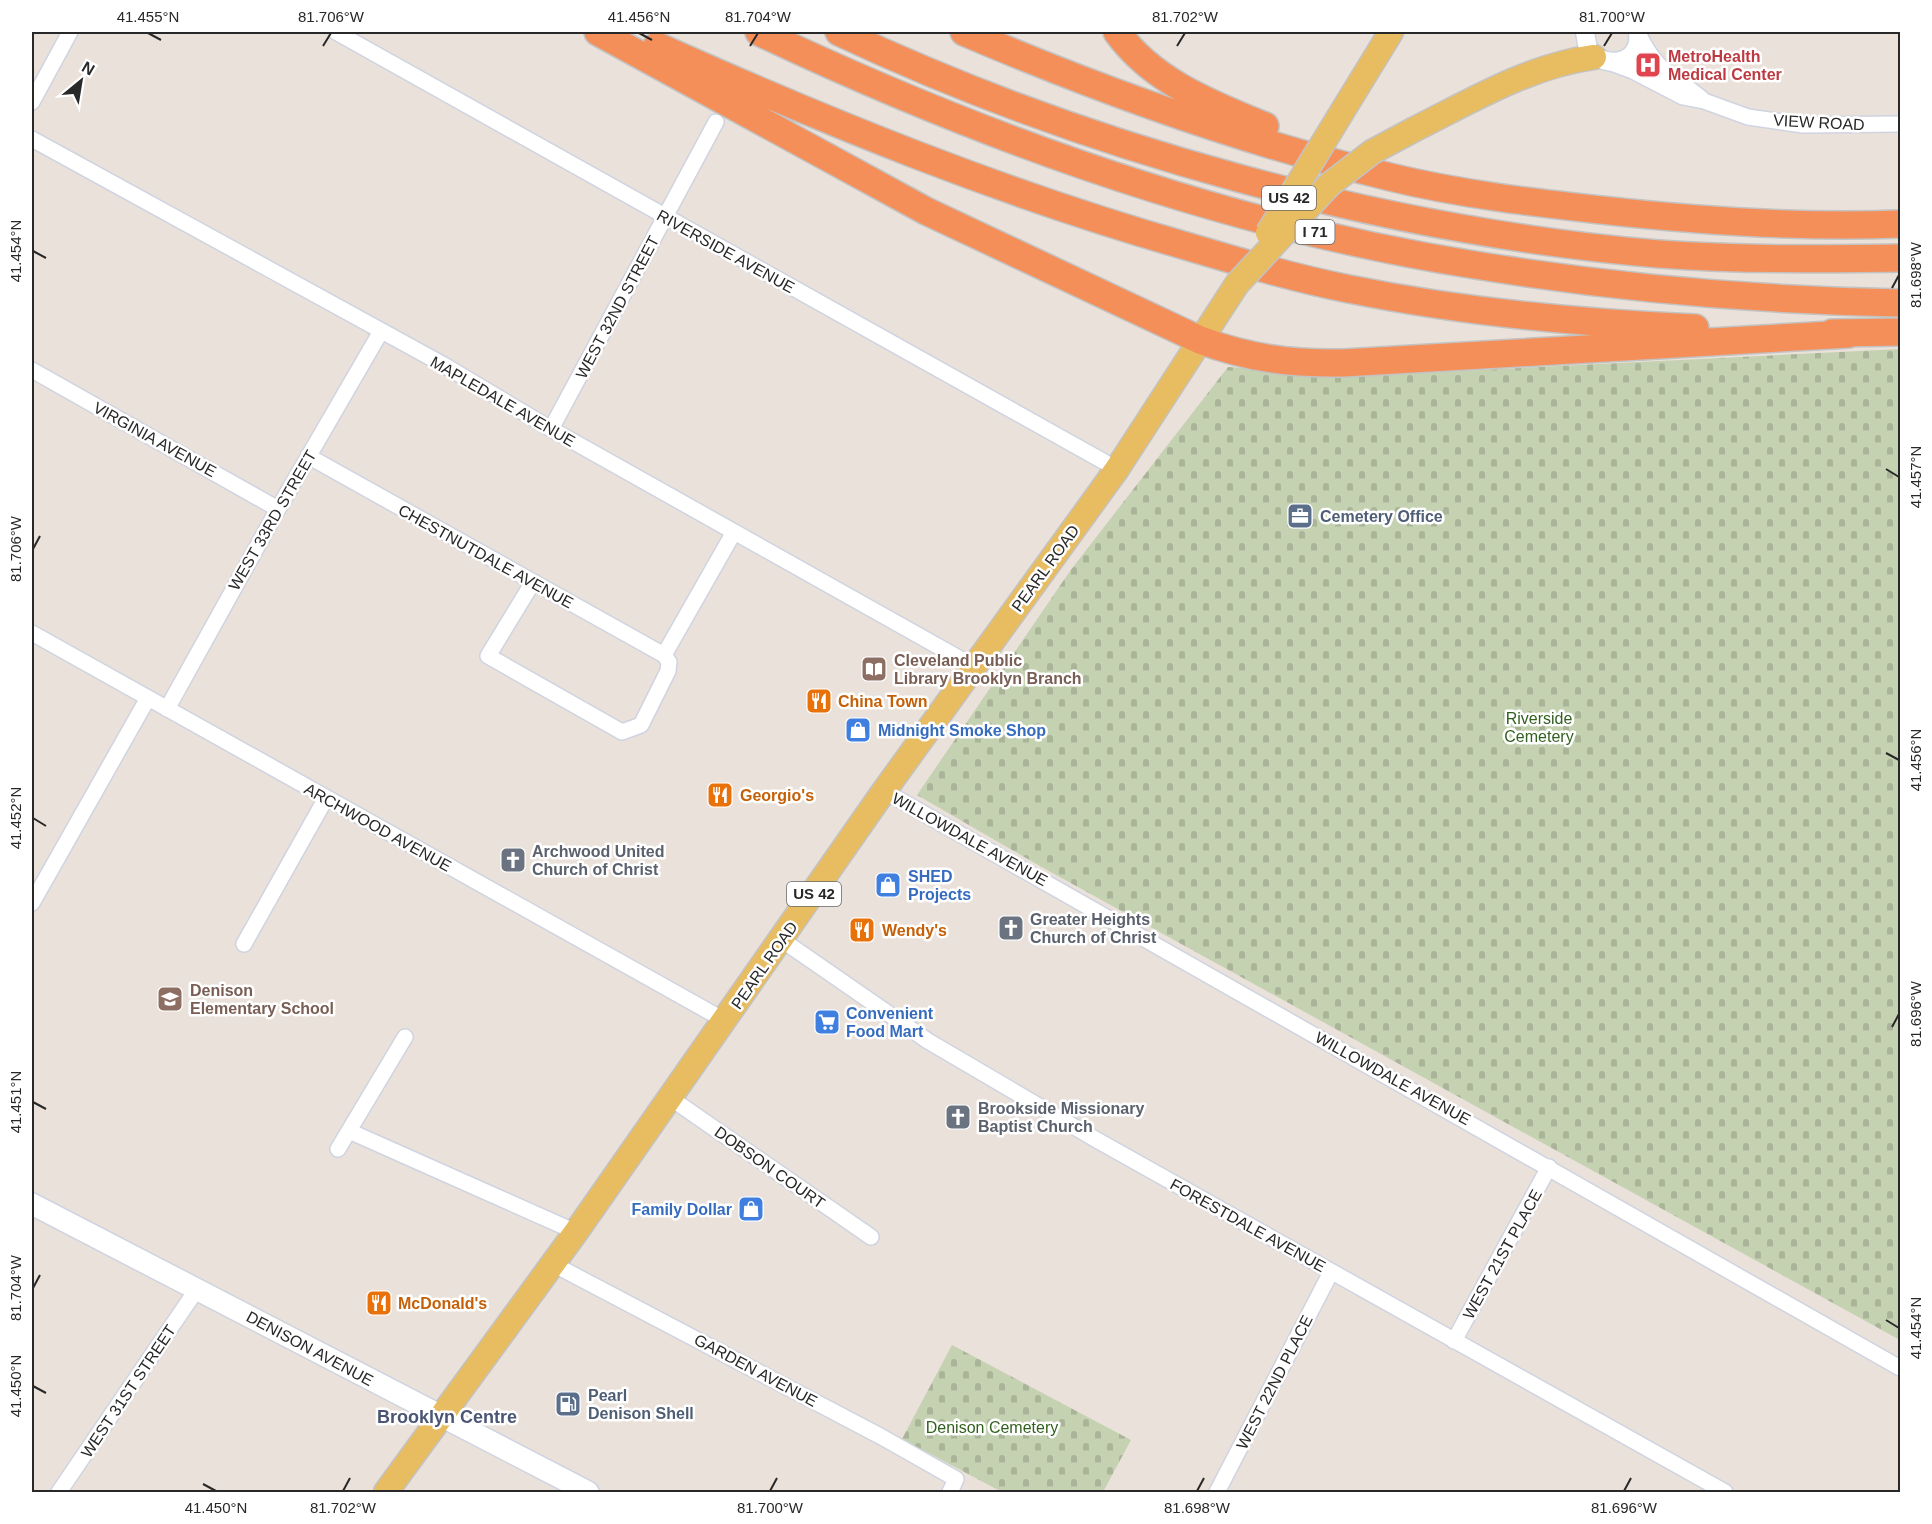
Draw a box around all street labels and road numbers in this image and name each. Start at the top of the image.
street label: VIEW ROAD [1773,112,1865,133]
road number: US 42 [1262,186,1316,210]
street label: RIVERSIDE AVENUE [654,207,797,296]
road number: I 71 [1296,220,1334,244]
street label: WEST 32ND STREET [573,233,662,381]
street label: MAPLEDALE AVENUE [427,353,578,450]
street label: VIRGINIA AVENUE [90,399,219,480]
street label: WEST 33RD STREET [225,447,320,593]
street label: CHESTNUTDALE AVENUE [395,501,576,612]
street label: PEARL ROAD [1008,522,1082,615]
street label: ARCHWOOD AVENUE [301,780,454,875]
street label: WILLOWDALE AVENUE [889,790,1050,889]
road number: US 42 [787,882,841,906]
street label: PEARL ROAD [728,918,801,1012]
street label: WILLOWDALE AVENUE [1312,1029,1473,1128]
street label: DOBSON COURT [711,1123,828,1212]
street label: FORESTDALE AVENUE [1167,1176,1328,1275]
street label: WEST 21ST PLACE [1460,1187,1545,1322]
street label: DENISON AVENUE [243,1308,376,1389]
street label: WEST 22ND PLACE [1233,1312,1316,1452]
street label: WEST 31ST STREET [78,1322,179,1461]
street label: GARDEN AVENUE [691,1331,820,1410]

